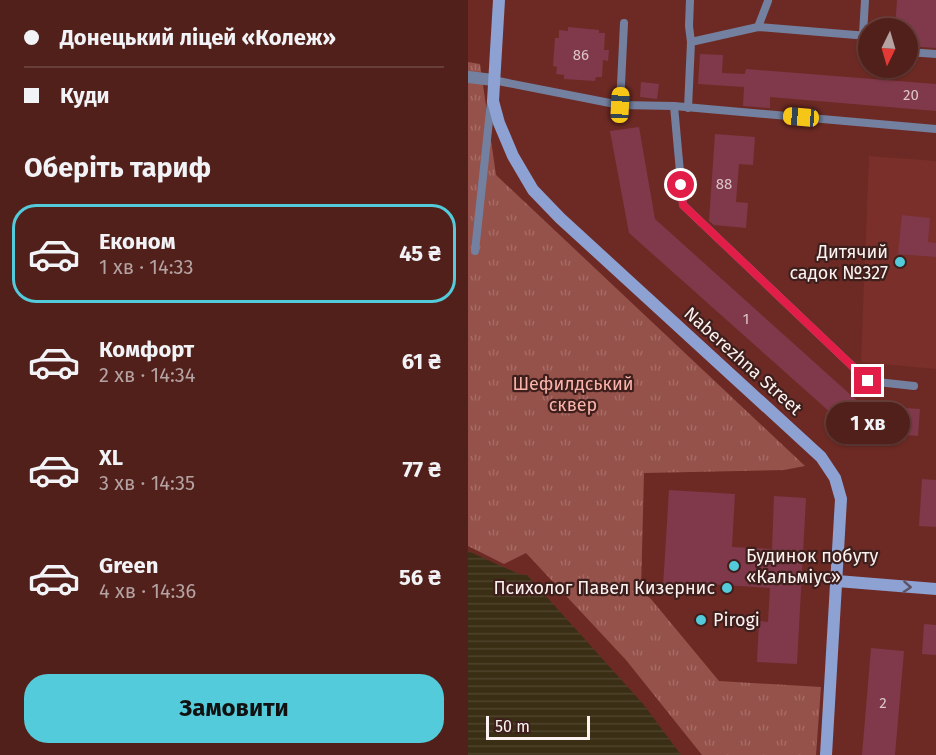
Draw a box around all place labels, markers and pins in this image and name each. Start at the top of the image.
place label: Дитячий садок №327 [789,241,888,284]
marker: Дитячий садок №327 [893,255,907,269]
place label: Будинок побуту «Кальміус» [746,545,879,588]
marker: Будинок побуту «Кальміус» [727,559,741,573]
place label: Психолог Павел Кизернис [493,577,715,599]
marker: Психолог Павел Кизернис [720,581,734,595]
place label: Pirogi [713,609,760,631]
marker: Pirogi [694,613,708,627]

